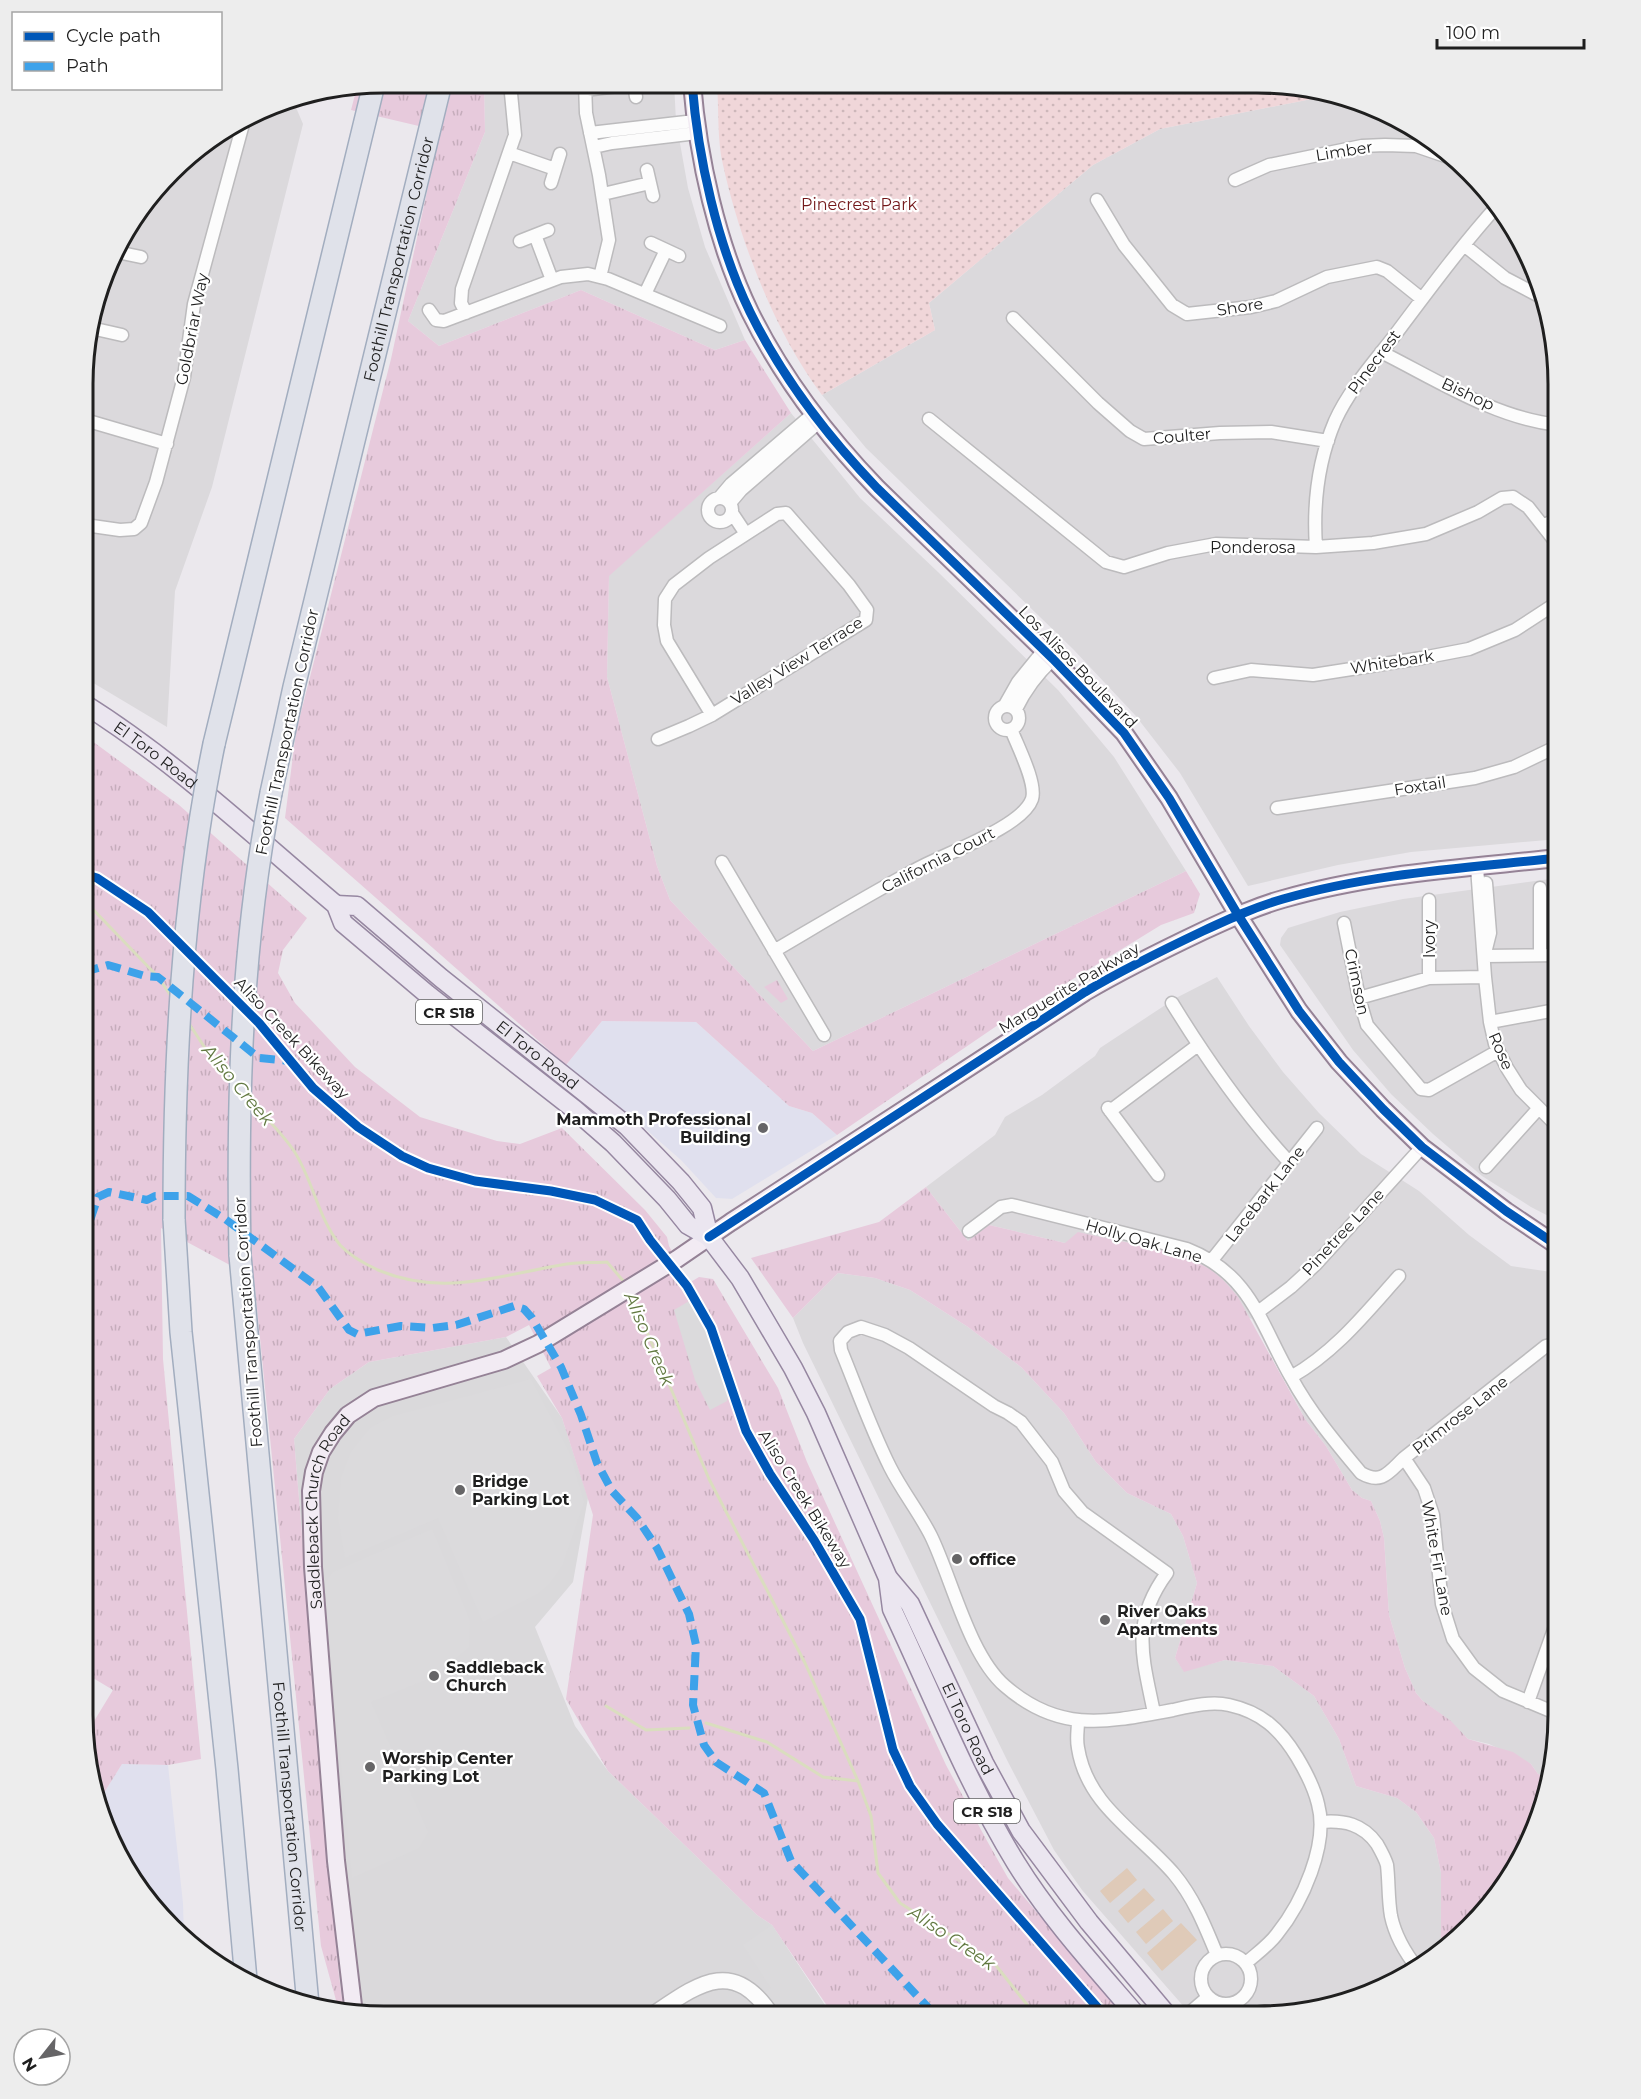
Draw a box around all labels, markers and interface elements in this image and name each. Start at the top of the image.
legend [12,12,222,90]
scale bar [1437,12,1584,50]
text: 100 m [1446,22,1500,44]
text: Cycle path [66,25,161,47]
text: Path [66,55,109,77]
street label: Foothill Transportation Corridor [359,134,437,383]
street label: Limber [1314,137,1374,165]
park label: Pinecrest Park [801,195,918,214]
street label: Goldbriar Way [172,271,212,387]
street label: Shore [1216,294,1264,320]
street label: Pinecrest [1344,326,1405,398]
street label: Bishop [1439,374,1497,414]
street label: Coulter [1152,424,1212,448]
street label: Ponderosa [1210,538,1296,557]
street label: Los Alisos Boulevard [1015,602,1141,732]
street label: Foothill Transportation Corridor [252,607,322,857]
street label: Valley View Terrace [728,613,866,709]
street label: Whitebark [1349,646,1436,678]
street label: El Toro Road [110,717,201,793]
street label: Foxtail [1393,773,1447,799]
street label: California Court [878,823,998,897]
street label: Ivory [1420,920,1439,958]
street label: Marguerite Parkway [995,938,1143,1037]
street label: Crimson [1341,947,1373,1017]
street label: Aliso Creek Bikeway [231,973,353,1103]
road number: CR S18 [416,1000,482,1024]
street label: El Toro Road [492,1016,583,1093]
street label: Rose [1485,1029,1517,1073]
water label: Aliso Creek [198,1040,278,1130]
place label: Mammoth Professional Building [556,1110,751,1147]
marker: Mammoth Professional Building [756,1121,770,1135]
street label: Lacebark Lane [1221,1142,1309,1246]
street label: Pinetree Lane [1298,1185,1388,1279]
street label: Foothill Transportation Corridor [230,1196,266,1448]
street label: Holly Oak Lane [1084,1215,1204,1267]
water label: Aliso Creek [619,1288,679,1390]
street label: Primrose Lane [1408,1372,1512,1458]
street label: Saddleback Church Road [301,1410,354,1610]
street label: Aliso Creek Bikeway [755,1426,855,1572]
place label: Bridge Parking Lot [472,1472,569,1509]
marker: Bridge Parking Lot [453,1483,467,1497]
street label: White Fir Lane [1417,1499,1457,1617]
place label: office [969,1550,1016,1569]
marker: office [950,1552,964,1566]
place label: River Oaks Apartments [1116,1602,1218,1639]
marker: River Oaks Apartments [1098,1613,1112,1627]
place label: Saddleback Church [446,1658,544,1695]
marker: Saddleback Church [427,1669,441,1683]
street label: El Toro Road [938,1679,998,1778]
street label: Foothill Transportation Corridor [269,1681,311,1933]
place label: Worship Center Parking Lot [382,1749,513,1786]
marker: Worship Center Parking Lot [363,1760,377,1774]
road number: CR S18 [954,1799,1020,1823]
water label: Aliso Creek [904,1900,1001,1976]
north arrow [12,2027,72,2087]
text: N [18,2054,41,2075]

